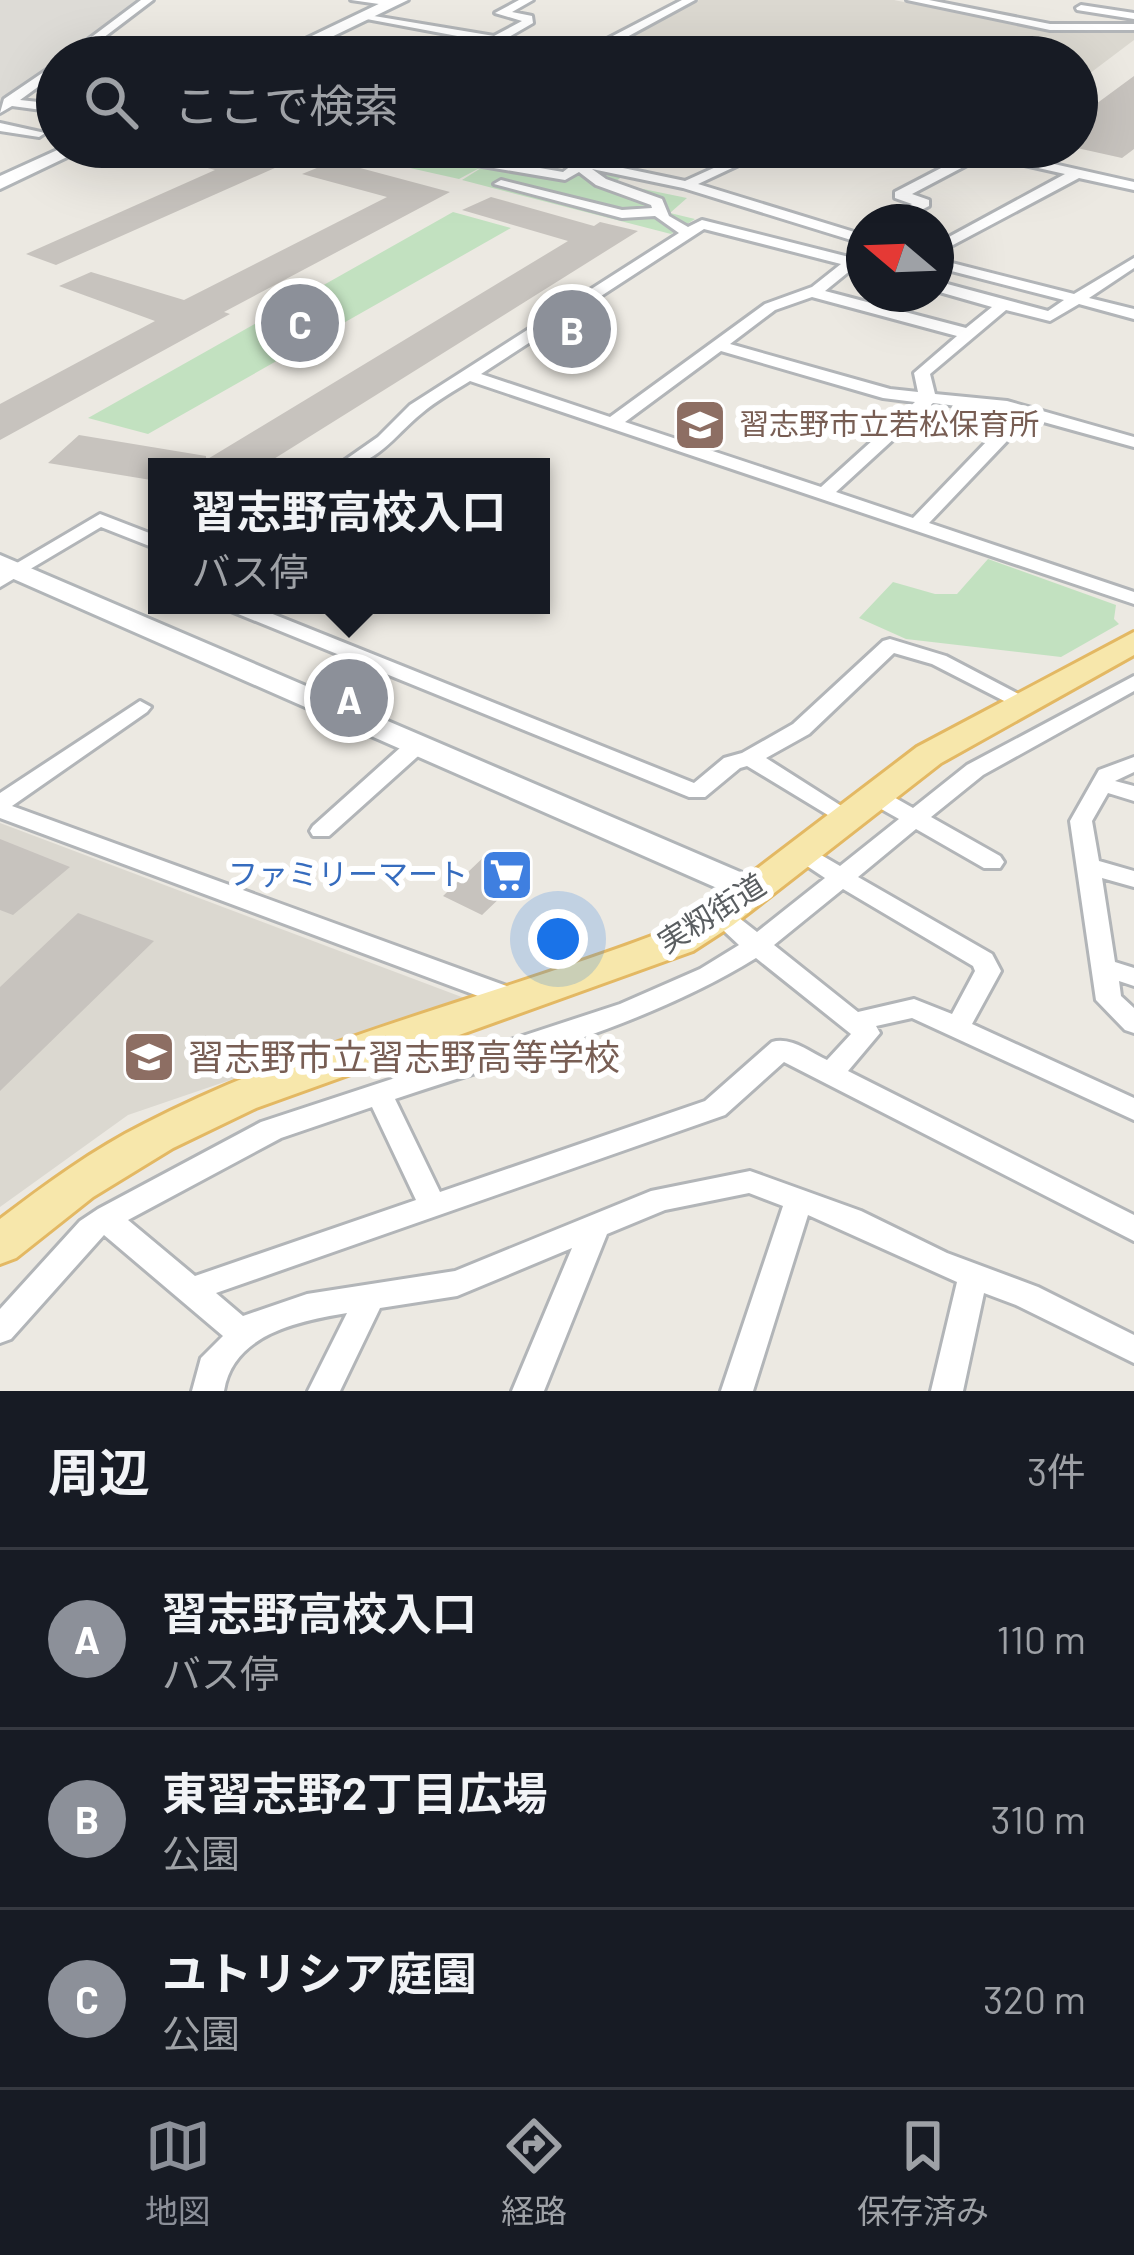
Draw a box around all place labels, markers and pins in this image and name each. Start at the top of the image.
pin: C [261,278,339,368]
pin: B [533,284,611,374]
school or university icon: 習志野市立若松保育所 [672,397,728,453]
place label: 習志野市立若松保育所 [739,405,1039,441]
pin: A [310,653,388,743]
supermarket icon: ファミリーマート [479,847,535,903]
place label: ファミリーマート [228,855,468,891]
school or university icon: 習志野市立習志野高等学校 [121,1029,177,1085]
place label: 習志野市立習志野高等学校 [188,1034,620,1077]

